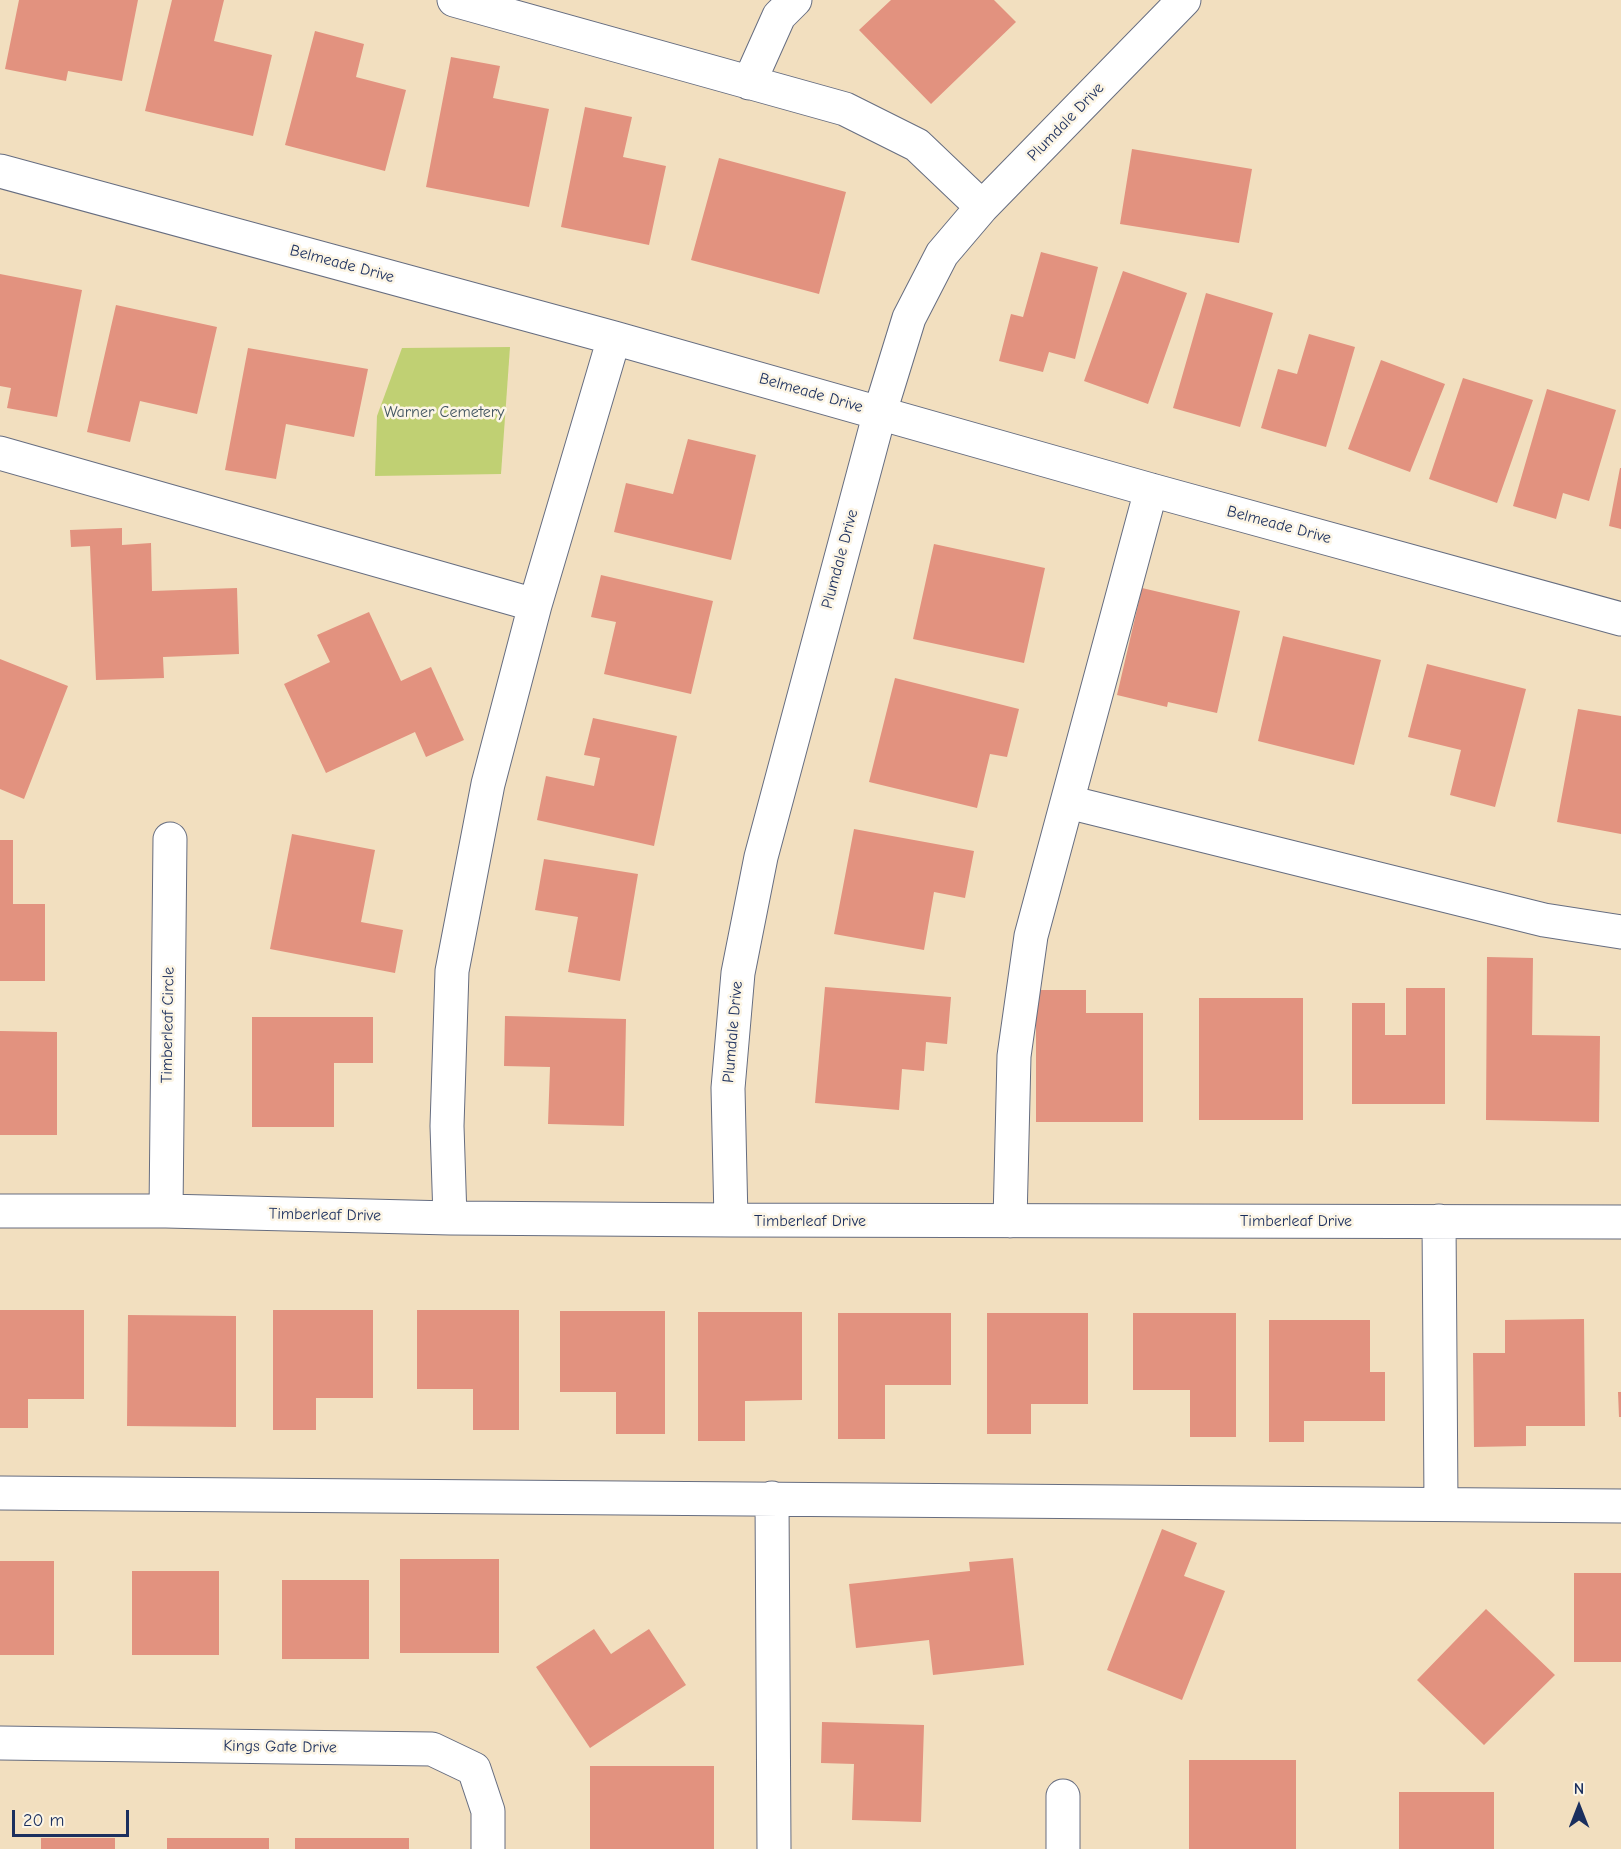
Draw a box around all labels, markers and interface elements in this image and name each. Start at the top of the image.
street label: Plumdale Drive [1024,79,1108,165]
street label: Belmeade Drive [288,241,396,287]
street label: Belmeade Drive [757,369,865,417]
park label: Warner Cemetery [384,402,504,422]
street label: Belmeade Drive [1225,502,1333,548]
street label: Plumdale Drive [818,507,862,611]
street label: Timberleaf Circle [157,967,179,1083]
street label: Plumdale Drive [719,980,747,1084]
street label: Timberleaf Drive [269,1204,381,1226]
street label: Timberleaf Drive [754,1211,866,1231]
street label: Timberleaf Drive [1240,1211,1352,1231]
street label: Kings Gate Drive [223,1736,337,1758]
north arrow [1549,1777,1609,1837]
text: N [1574,1780,1584,1798]
scale bar [15,1798,132,1836]
text: 20 m [23,1810,64,1831]

